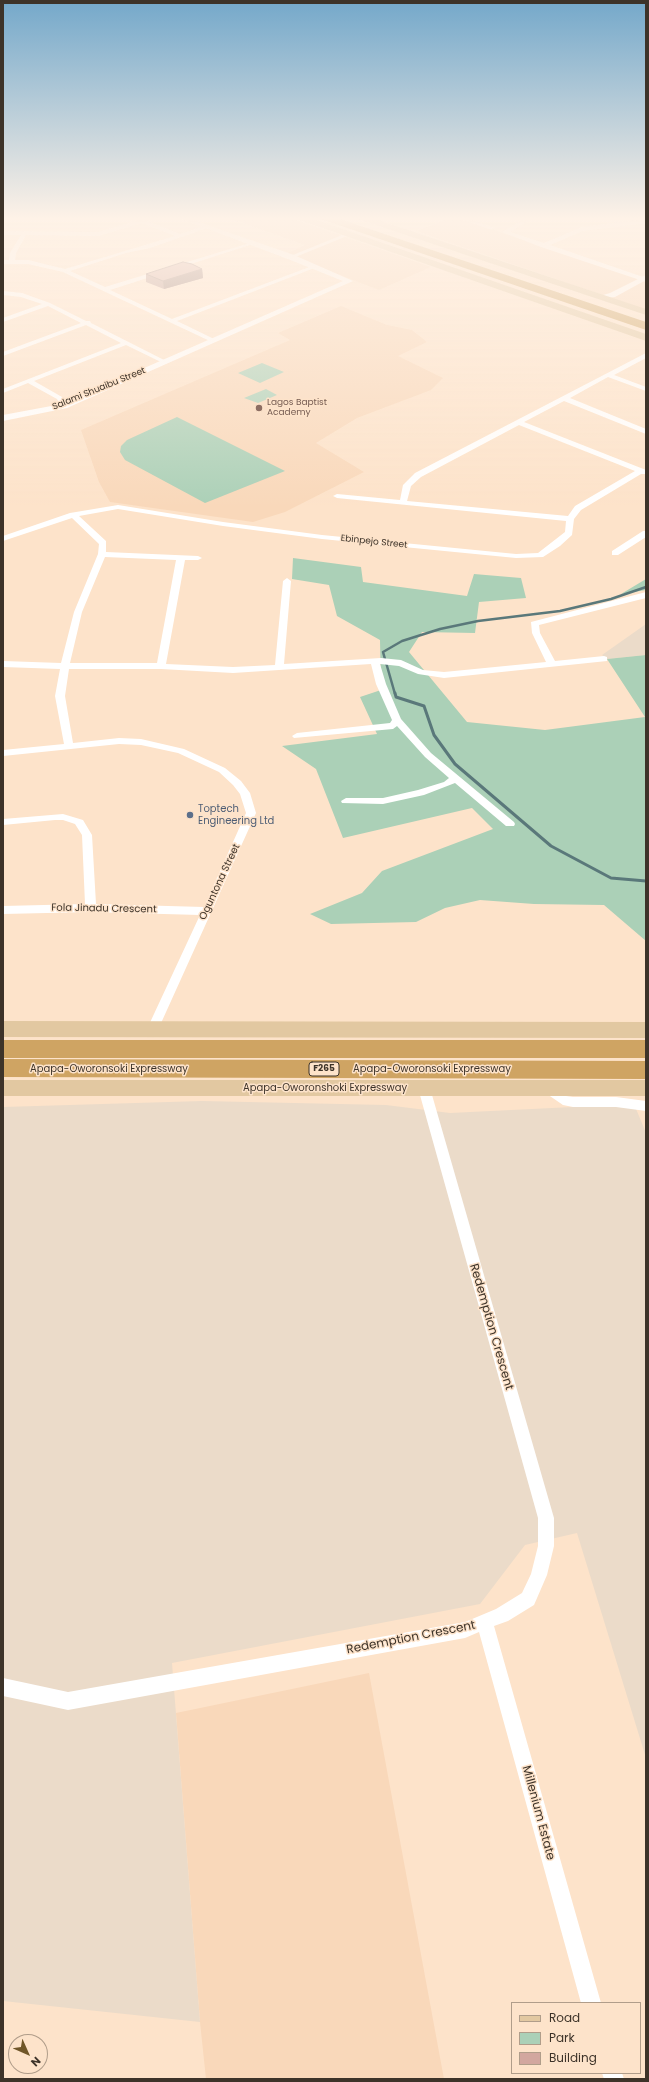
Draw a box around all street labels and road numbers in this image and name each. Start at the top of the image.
street label: Salami Shuaibu Street [51,365,147,413]
street label: Ebinpejo Street [340,533,408,551]
street label: Oguntona Street [197,842,243,922]
street label: Fola Jinadu Crescent [51,902,157,916]
road number: F265 [309,1062,339,1076]
street label: Apapa-Oworonsoki Expressway [30,1063,188,1075]
street label: Apapa-Oworonsoki Expressway [353,1063,511,1075]
street label: Apapa-Oworonshoki Expressway [243,1082,407,1094]
street label: Redemption Crescent [466,1262,516,1392]
street label: Redemption Crescent [345,1618,477,1658]
street label: Millenium Estate [518,1764,558,1862]

